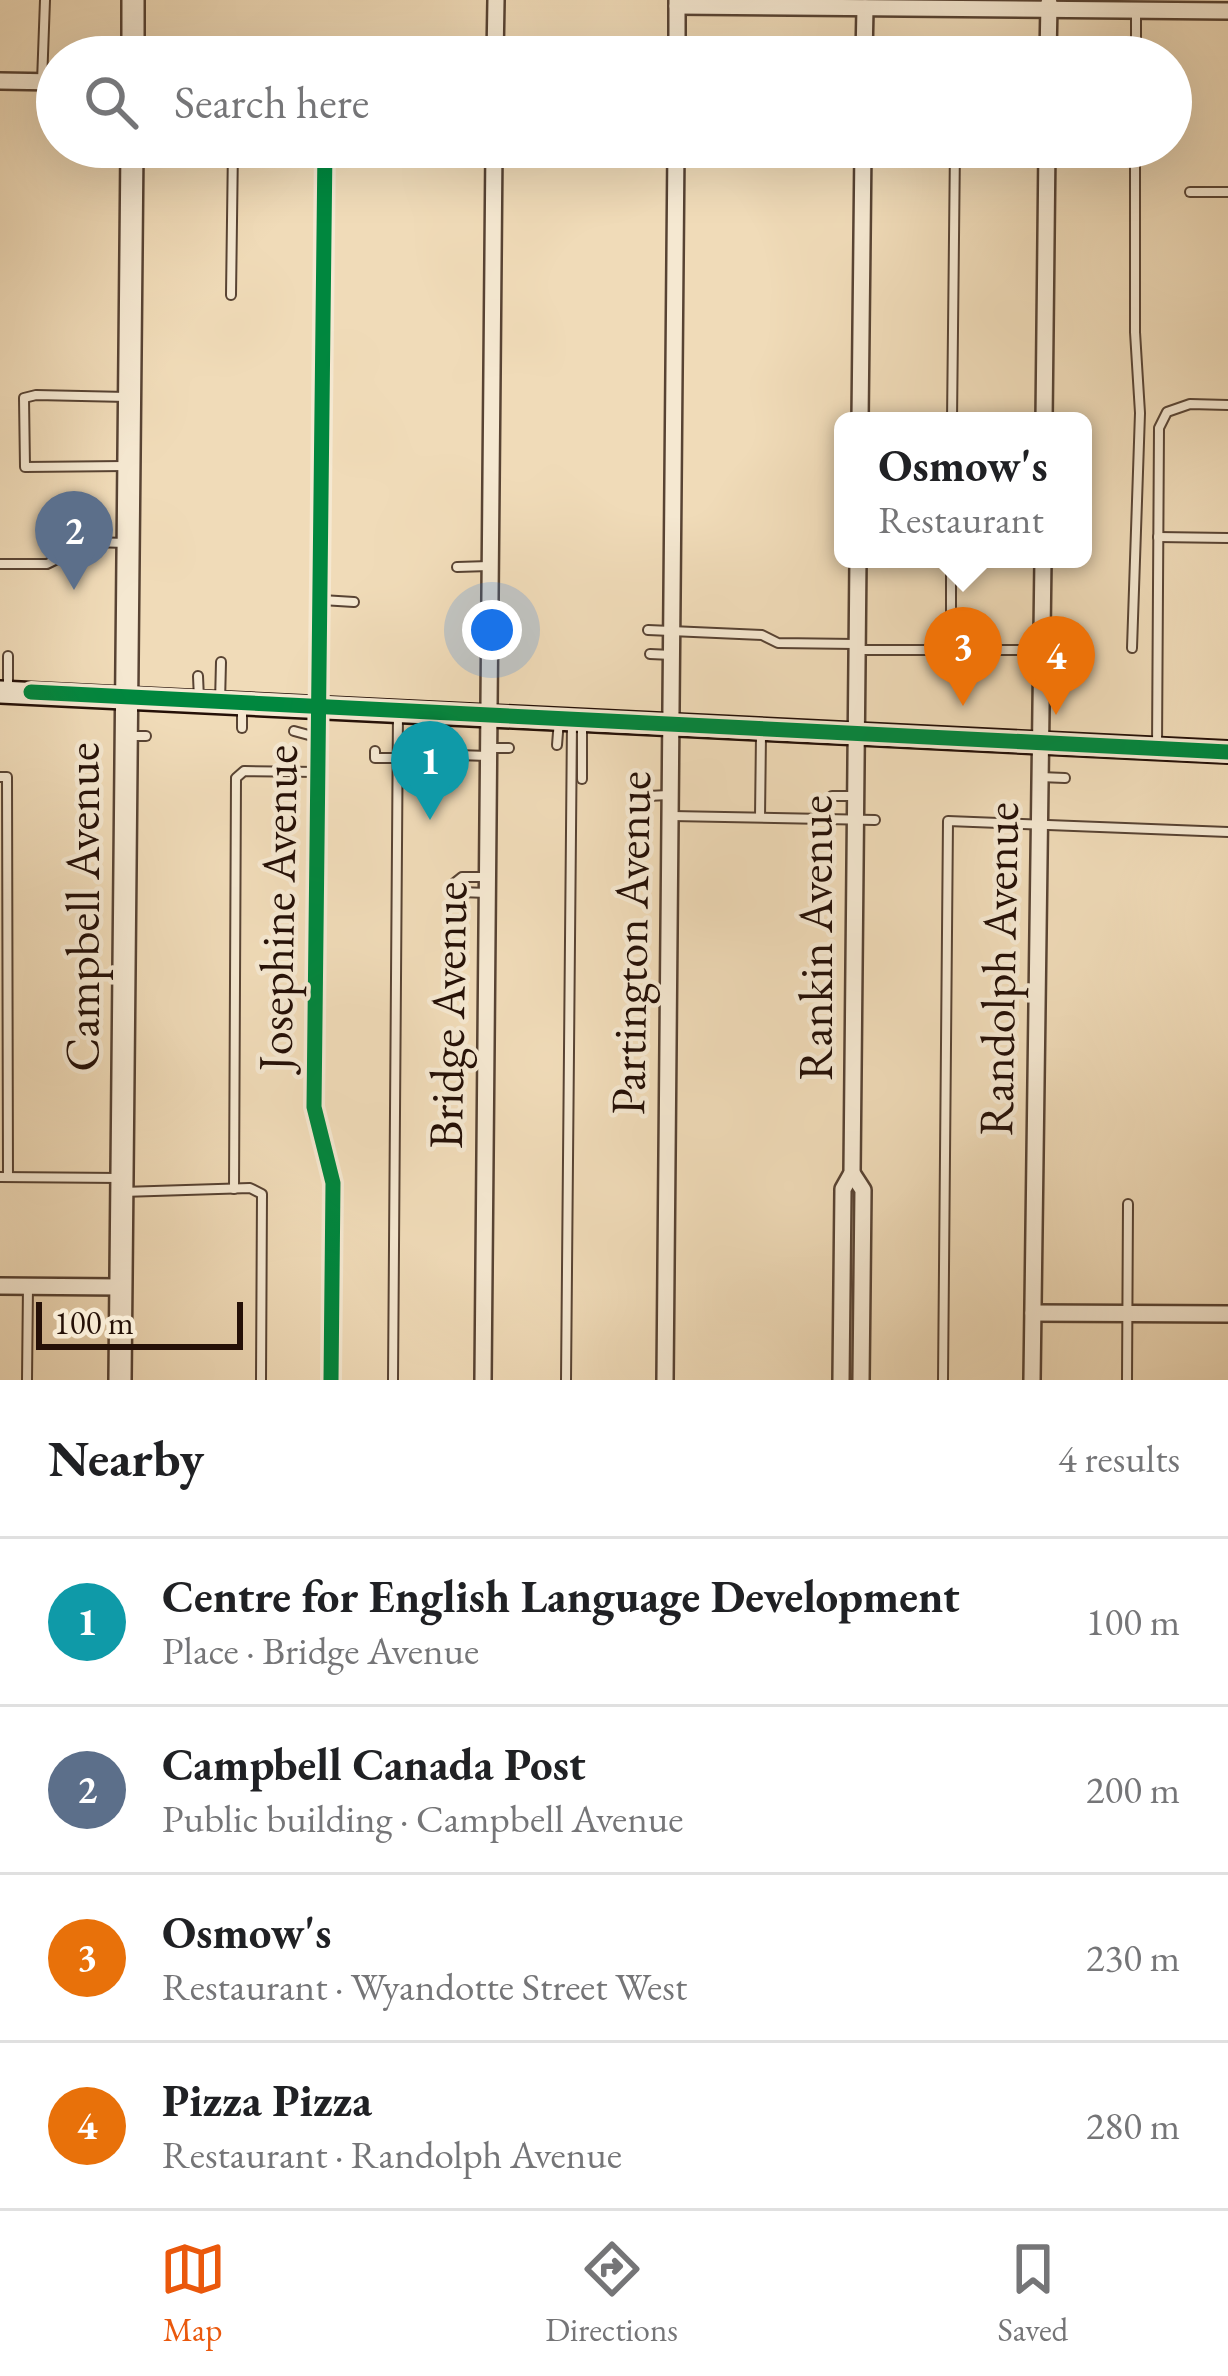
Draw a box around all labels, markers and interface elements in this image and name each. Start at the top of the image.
search box [36,36,1192,168]
icon: search [78,69,144,135]
text: Search here [174,73,369,131]
popup [834,412,1092,568]
text: Osmow's [878,436,1048,494]
pin: 2 [35,491,113,590]
text: Restaurant [878,494,1044,545]
your location [462,600,522,660]
pin: 3 [924,607,1002,706]
pin: 4 [1017,616,1095,715]
pin: 1 [391,721,469,820]
street label: Campbell Avenue [51,742,113,1072]
street label: Josephine Avenue [243,744,311,1076]
street label: Partington Avenue [596,771,664,1115]
street label: Rankin Avenue [784,795,846,1081]
street label: Randolph Avenue [964,802,1032,1136]
street label: Bridge Avenue [414,881,480,1149]
scale bar [36,1296,243,1349]
text: 100 m [54,1301,134,1344]
text: Nearby [48,1425,204,1491]
text: 4 results [1058,1433,1180,1484]
text: Centre for English Language Development [162,1567,960,1625]
text: 1 [77,1596,97,1647]
text: 100 m [1086,1596,1180,1647]
text: Place · Bridge Avenue [162,1625,479,1676]
text: Campbell Canada Post [162,1735,586,1793]
text: 2 [77,1764,97,1815]
text: 200 m [1086,1764,1180,1815]
text: Public building · Campbell Avenue [162,1793,684,1844]
text: Osmow's [162,1903,331,1961]
text: 3 [77,1932,97,1983]
text: 230 m [1086,1932,1180,1983]
text: Restaurant · Wyandotte Street West [162,1961,687,2012]
text: Pizza Pizza [162,2071,372,2129]
text: 4 [77,2100,97,2151]
text: 280 m [1086,2100,1180,2151]
text: Restaurant · Randolph Avenue [162,2129,622,2180]
tab: Map [160,2236,226,2351]
tab: Directions [545,2236,678,2351]
tab: Saved [998,2236,1068,2351]

